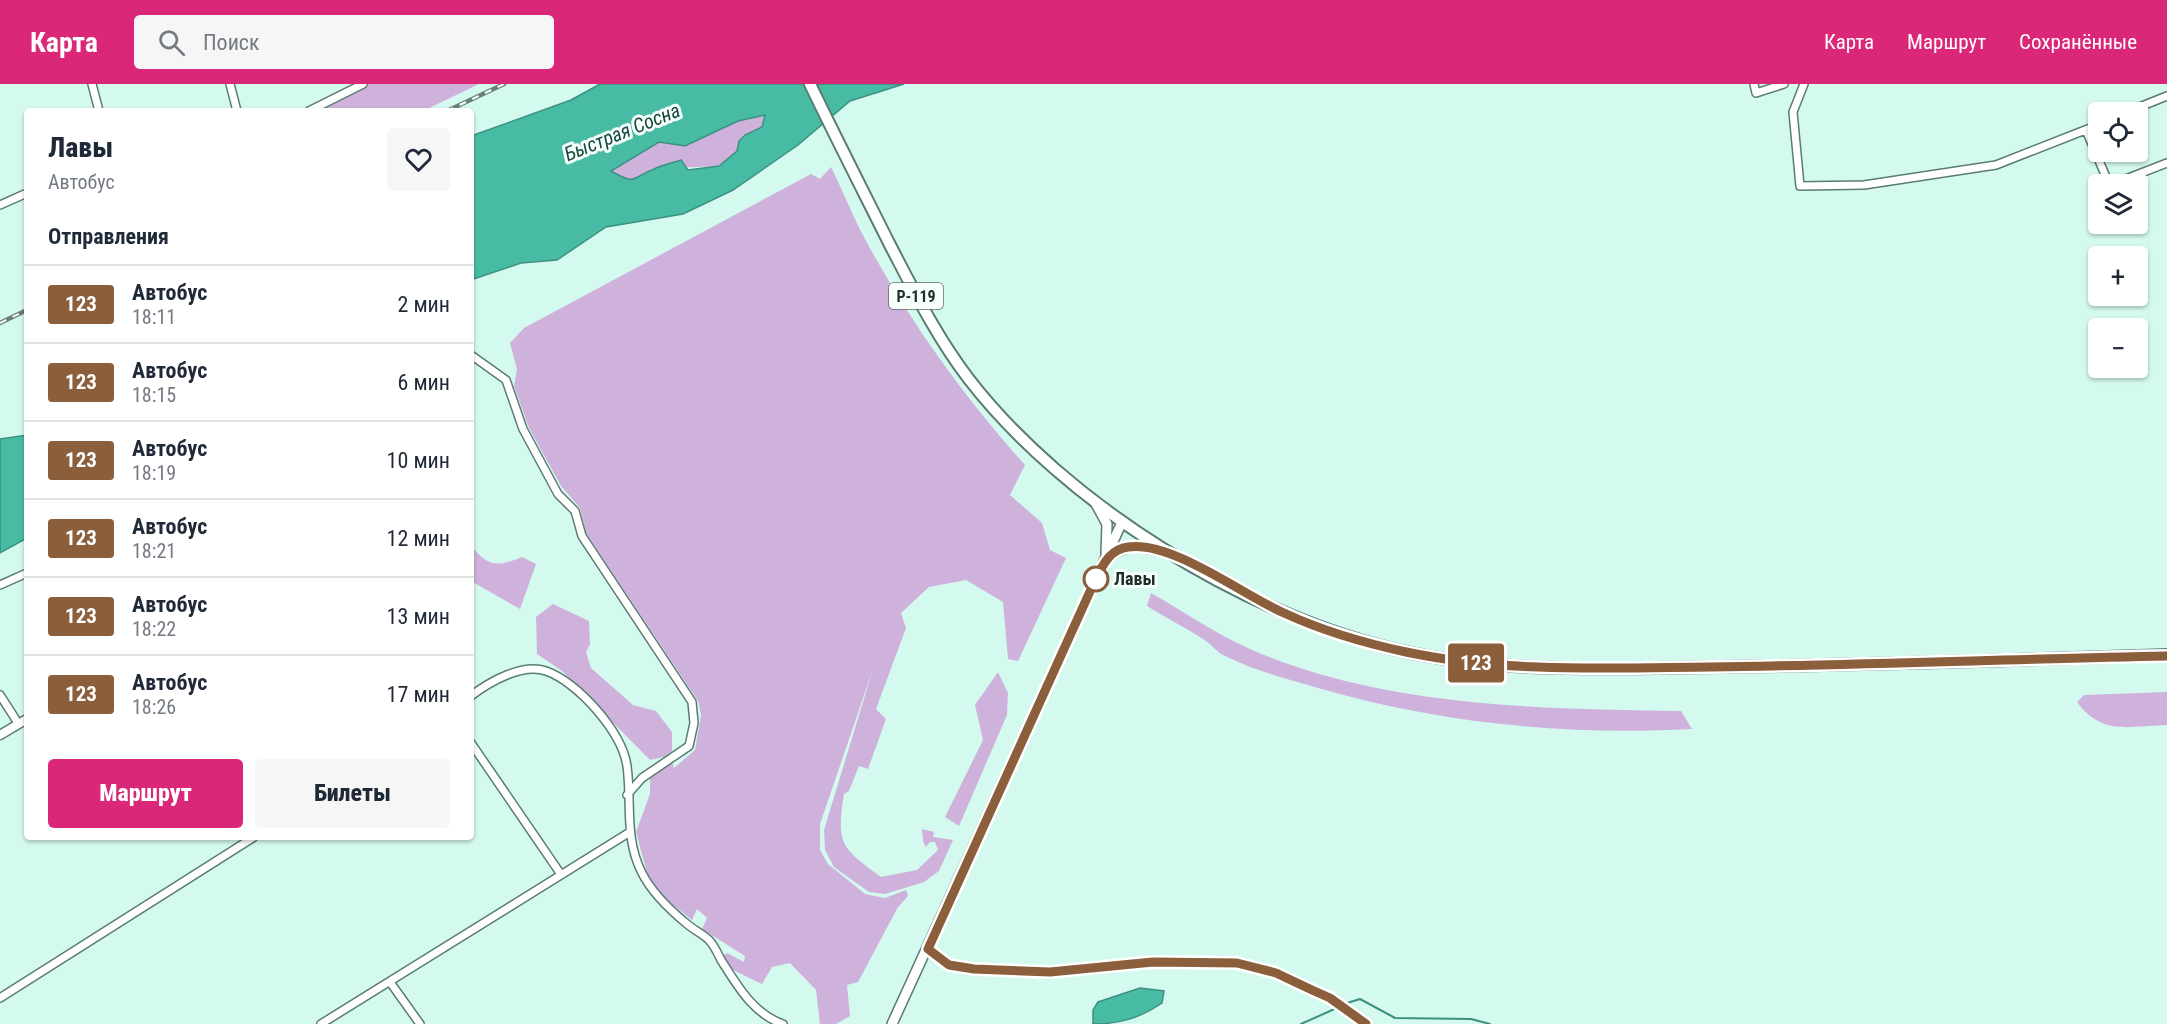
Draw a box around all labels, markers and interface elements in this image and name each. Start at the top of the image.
search box [134,15,554,69]
text: Карта [30,26,98,59]
icon: search [155,26,188,59]
text: Поиск [203,30,260,55]
text: Карта [1824,30,1874,54]
text: Маршрут [1907,30,1986,54]
text: Сохранённые [2019,30,2137,54]
water label: Быстрая Сосна [561,98,683,166]
map controls [2088,102,2148,378]
button: locate [2088,102,2148,162]
button: heart [387,128,450,191]
text: Лавы [48,131,113,164]
text: Автобус [48,170,115,194]
button: layers [2088,174,2148,234]
text: Отправления [48,224,169,249]
button: + [2088,246,2148,306]
text: Автобус [132,280,207,305]
road number: Р-119 [889,283,943,309]
text: 123 [65,292,97,316]
text: 2 мин [397,292,450,317]
text: 18:11 [132,305,176,329]
button: − [2088,318,2148,378]
text: Автобус [132,358,207,383]
text: 123 [65,370,97,394]
text: 6 мин [397,370,450,395]
text: 18:15 [132,383,176,407]
text: Автобус [132,436,207,461]
text: 123 [65,448,97,472]
text: 10 мин [387,448,450,473]
text: 18:19 [132,461,176,485]
text: Автобус [132,514,207,539]
text: 123 [65,526,97,550]
text: 12 мин [387,526,450,551]
text: 18:21 [132,539,176,563]
marker: Лавы [1083,566,1109,592]
place label: Лавы [1114,568,1156,589]
text: Автобус [132,592,207,617]
text: 123 [65,604,97,628]
text: 13 мин [387,604,450,629]
text: 18:22 [132,617,176,641]
line badge: 123 [1442,644,1510,682]
text: 123 [1460,651,1492,675]
text: Автобус [132,670,207,695]
text: 123 [65,682,97,706]
text: 17 мин [387,682,450,707]
text: 18:26 [132,695,176,719]
button: Маршрут [48,759,243,828]
button: Билеты [255,759,450,828]

